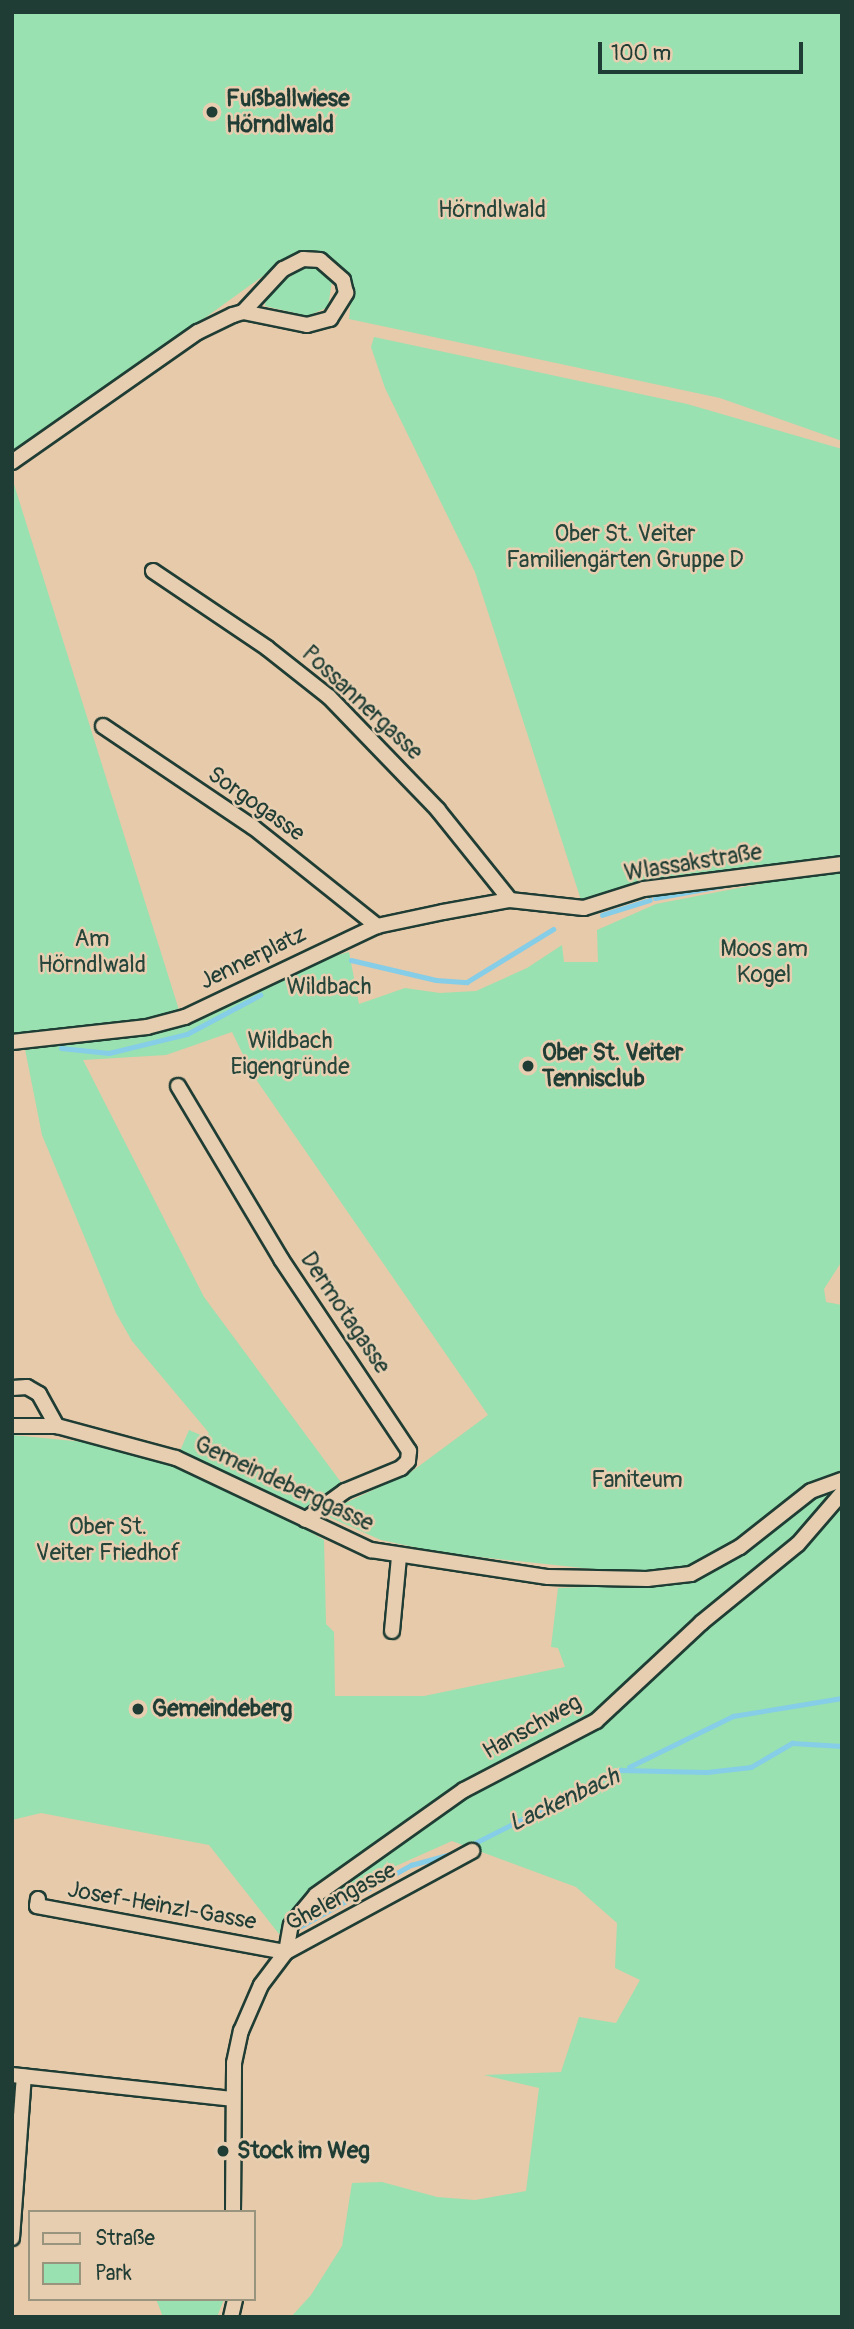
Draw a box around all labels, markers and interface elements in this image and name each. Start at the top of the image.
scale bar [602,28,807,72]
text: 100 m [611,40,671,67]
place label: Fußballwiese Hörndlwald [226,85,349,139]
marker: Fußballwiese Hörndlwald [204,104,220,120]
park label: Hörndlwald [438,196,546,224]
park label: Ober St. Veiter Familiengärten Gruppe D [506,520,744,574]
street label: Possannergasse [296,640,428,766]
street label: Sorgogasse [202,761,310,847]
street label: Wlassakstraße [622,838,764,888]
street label: Jennerplatz [195,920,311,996]
park label: Am Hörndlwald [38,925,146,979]
park label: Moos am Kogel [720,935,808,989]
park label: Wildbach [287,973,371,1001]
park label: Wildbach Eigengründe [230,1027,350,1081]
place label: Ober St. Veiter Tennisclub [542,1039,683,1093]
marker: Ober St. Veiter Tennisclub [520,1058,536,1074]
street label: Dermotagasse [294,1247,396,1379]
street label: Gemeindeberggasse [190,1430,378,1538]
park label: Faniteum [591,1466,683,1494]
park label: Ober St. Veiter Friedhof [36,1513,180,1567]
street label: Hanschweg [478,1689,586,1765]
place label: Gemeindeberg [152,1695,292,1723]
marker: Gemeindeberg [130,1701,146,1717]
water label: Lackenbach [504,1762,624,1838]
street label: Ghelengasse [281,1856,401,1938]
street label: Josef-Heinzl-Gasse [66,1876,258,1936]
place label: Stock im Weg [237,2137,370,2165]
marker: Stock im Weg [215,2143,231,2159]
legend [28,2210,256,2301]
text: Straße [95,2225,155,2252]
text: Park [95,2260,132,2287]

